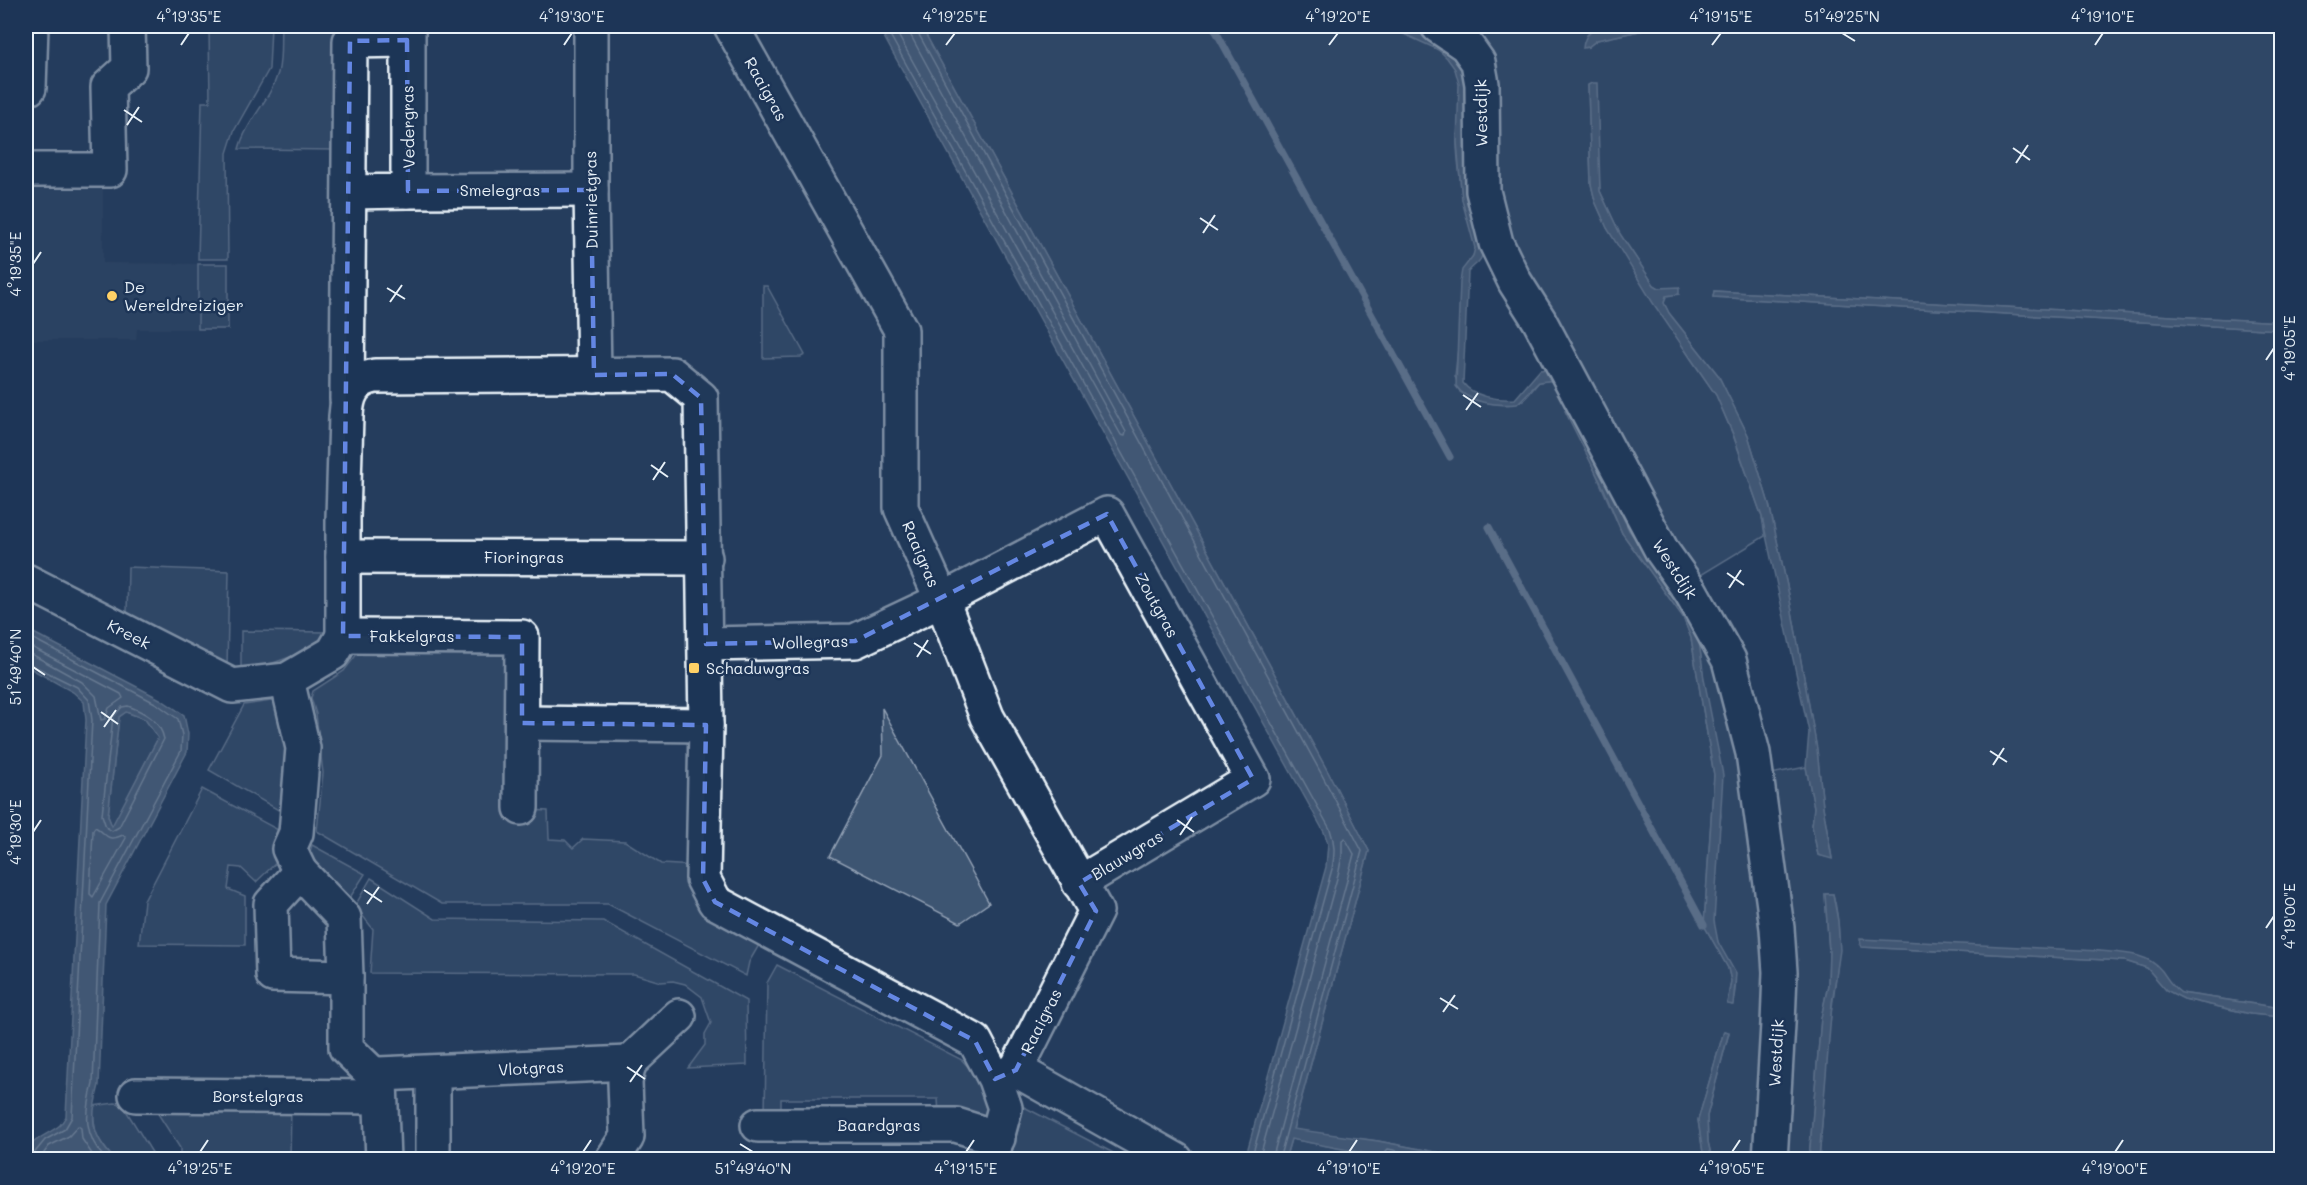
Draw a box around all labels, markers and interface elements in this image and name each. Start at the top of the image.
text: 4°19'35"E [157,6,222,26]
text: 4°19'30"E [539,6,605,26]
text: 4°19'25"E [923,6,988,26]
text: 4°19'20"E [1306,6,1371,26]
text: 4°19'15"E [1690,6,1753,26]
text: 51°49'25"N [1804,6,1880,26]
text: 4°19'10"E [2071,6,2135,26]
street label: Raaigras [740,53,793,125]
street label: Westdijk [1469,79,1492,147]
street label: Vedergras [396,85,419,169]
street label: Duinrietgras [579,151,602,249]
street label: Smelegras [460,179,540,200]
text: 4°19'35"E [5,231,25,296]
place label: De Wereldreiziger [124,276,244,315]
marker: De Wereldreiziger [105,289,119,303]
text: 4°19'05"E [2279,315,2299,381]
street label: Raaigras [898,517,945,590]
street label: Westdijk [1648,535,1703,603]
street label: Fioringras [484,546,564,567]
street label: Zoutgras [1131,569,1184,641]
street label: Kreek [104,614,155,653]
street label: Fakkelgras [370,625,454,646]
text: 51°49'40"N [5,629,25,705]
street label: Wollegras [771,630,849,653]
place label: Schaduwgras [706,657,810,678]
marker: Schaduwgras [687,661,701,675]
text: 4°19'30"E [5,799,25,865]
street label: Blauwgras [1087,825,1167,884]
text: 4°19'00"E [2279,883,2299,949]
street label: Raaigras [1015,985,1066,1057]
street label: Westdijk [1763,1019,1788,1087]
street label: Vlotgras [498,1055,564,1080]
street label: Borstelgras [212,1085,304,1106]
street label: Baardgras [837,1114,921,1135]
text: 4°19'25"E [168,1158,233,1178]
text: 4°19'20"E [551,1158,616,1178]
text: 51°49'40"N [715,1158,791,1178]
text: 4°19'15"E [935,1158,998,1178]
text: 4°19'10"E [1317,1158,1381,1178]
text: 4°19'05"E [1699,1158,1765,1178]
text: 4°19'00"E [2082,1158,2148,1178]

